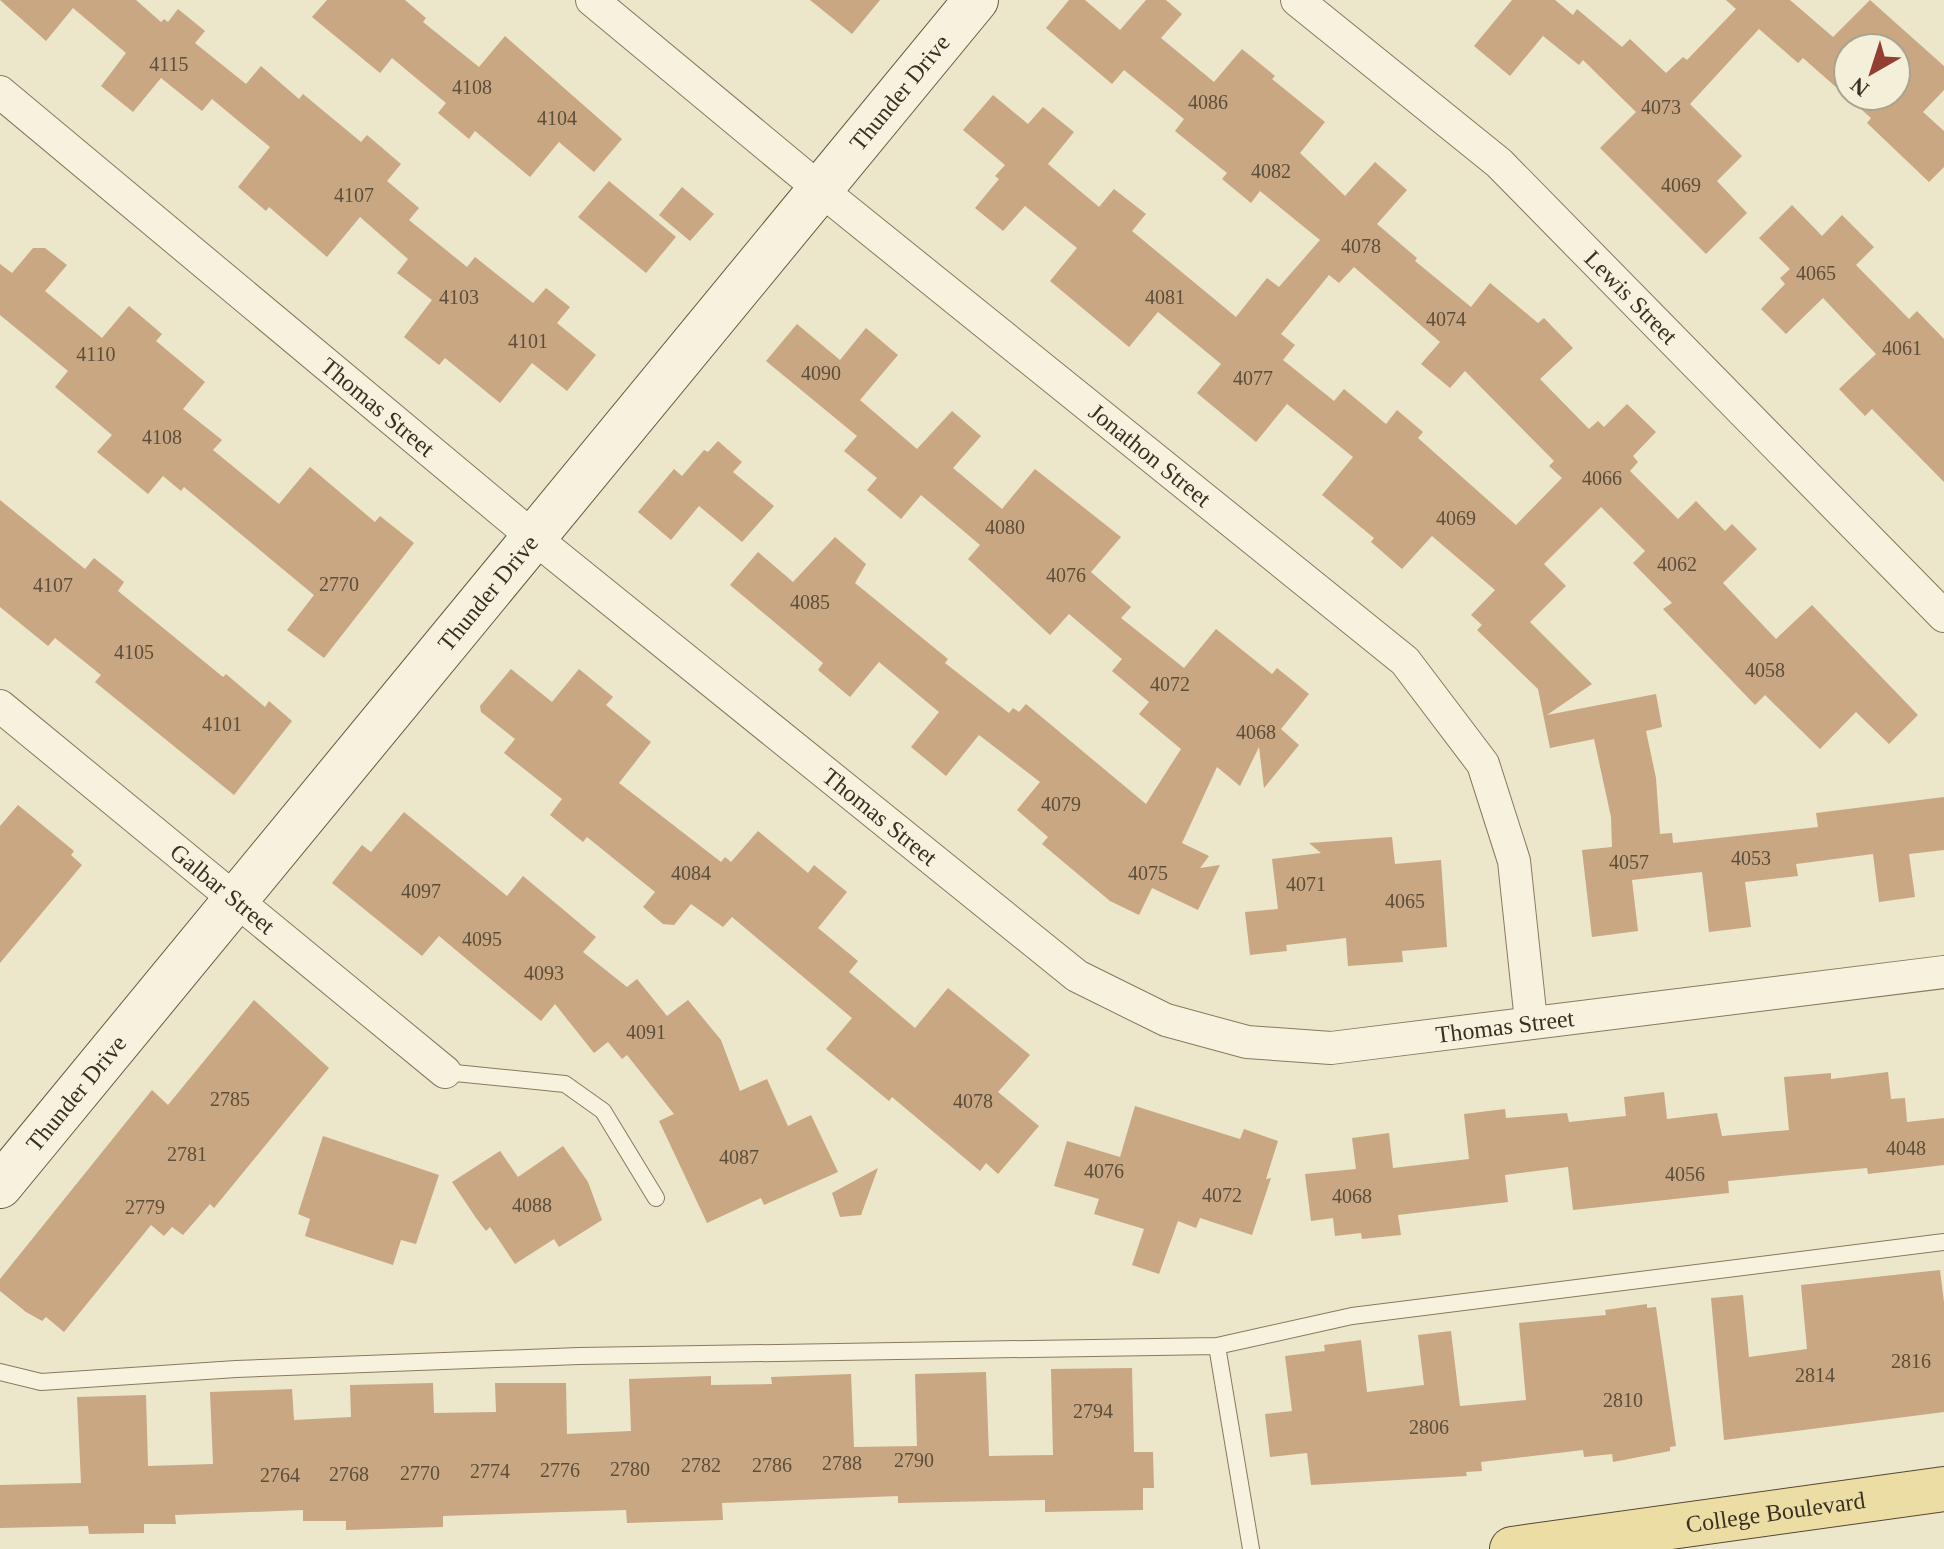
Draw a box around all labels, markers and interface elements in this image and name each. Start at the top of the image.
street label: Thunder Drive [845,30,955,156]
north arrow [1832,32,1912,112]
house number: 4115 [149,53,189,75]
text: N [1846,72,1874,102]
house number: 4108 [452,76,492,98]
house number: 4086 [1188,91,1228,113]
house number: 4073 [1641,96,1681,118]
house number: 4104 [537,107,577,129]
house number: 4082 [1251,160,1291,182]
house number: 4069 [1661,174,1701,196]
house number: 4107 [334,184,374,206]
house number: 4078 [1341,235,1381,257]
street label: Lewis Street [1579,245,1683,350]
house number: 4065 [1796,262,1836,284]
house number: 4103 [439,286,479,308]
house number: 4081 [1145,286,1185,308]
house number: 4074 [1426,308,1466,330]
house number: 4101 [508,330,548,352]
house number: 4061 [1882,337,1922,359]
house number: 4110 [76,343,116,365]
street label: Thomas Street [316,353,440,462]
house number: 4090 [801,362,841,384]
house number: 4077 [1233,367,1273,389]
street label: Jonathon Street [1084,398,1216,512]
house number: 4108 [142,426,182,448]
house number: 4066 [1582,467,1622,489]
house number: 4069 [1436,507,1476,529]
house number: 4080 [985,516,1025,538]
street label: Thunder Drive [433,530,543,656]
house number: 4062 [1657,553,1697,575]
house number: 4076 [1046,564,1086,586]
house number: 2770 [319,573,359,595]
house number: 4107 [33,574,73,596]
house number: 4085 [790,591,830,613]
house number: 4105 [114,641,154,663]
house number: 4058 [1745,659,1785,681]
house number: 4072 [1150,673,1190,695]
house number: 4101 [202,713,242,735]
house number: 4068 [1236,721,1276,743]
street label: Thomas Street [817,763,942,871]
house number: 4079 [1041,793,1081,815]
street label: Galbar Street [165,838,280,940]
house number: 4053 [1731,847,1771,869]
house number: 4057 [1609,851,1649,873]
house number: 4084 [671,862,711,884]
house number: 4075 [1128,862,1168,884]
house number: 4071 [1286,873,1326,895]
house number: 4097 [401,880,441,902]
house number: 4065 [1385,890,1425,912]
house number: 4095 [462,928,502,950]
house number: 4093 [524,962,564,984]
street label: Thomas Street [1434,1005,1576,1048]
house number: 4091 [626,1021,666,1043]
street label: Thunder Drive [21,1030,131,1156]
house number: 2785 [210,1088,250,1110]
house number: 4078 [953,1090,993,1112]
house number: 4048 [1886,1137,1926,1159]
house number: 2781 [167,1143,207,1165]
house number: 4087 [719,1146,759,1168]
house number: 4076 [1084,1160,1124,1182]
house number: 4056 [1665,1163,1705,1185]
house number: 4072 [1202,1184,1242,1206]
house number: 4068 [1332,1185,1372,1207]
house number: 4088 [512,1194,552,1216]
house number: 2779 [125,1196,165,1218]
house number: 2816 [1891,1350,1931,1372]
house number: 2814 [1795,1364,1835,1386]
house number: 2810 [1603,1389,1643,1411]
house number: 2794 [1073,1400,1113,1422]
house number: 2806 [1409,1416,1449,1438]
house number: 2790 [894,1449,934,1471]
house number: 2788 [822,1452,862,1474]
house number: 2782 [681,1454,721,1476]
house number: 2786 [752,1454,792,1476]
house number: 2780 [610,1458,650,1480]
house number: 2776 [540,1459,580,1481]
house number: 2774 [470,1460,510,1482]
house number: 2770 [400,1462,440,1484]
house number: 2768 [329,1463,369,1485]
house number: 2764 [260,1464,300,1486]
street label: College Boulevard [1684,1487,1867,1538]

